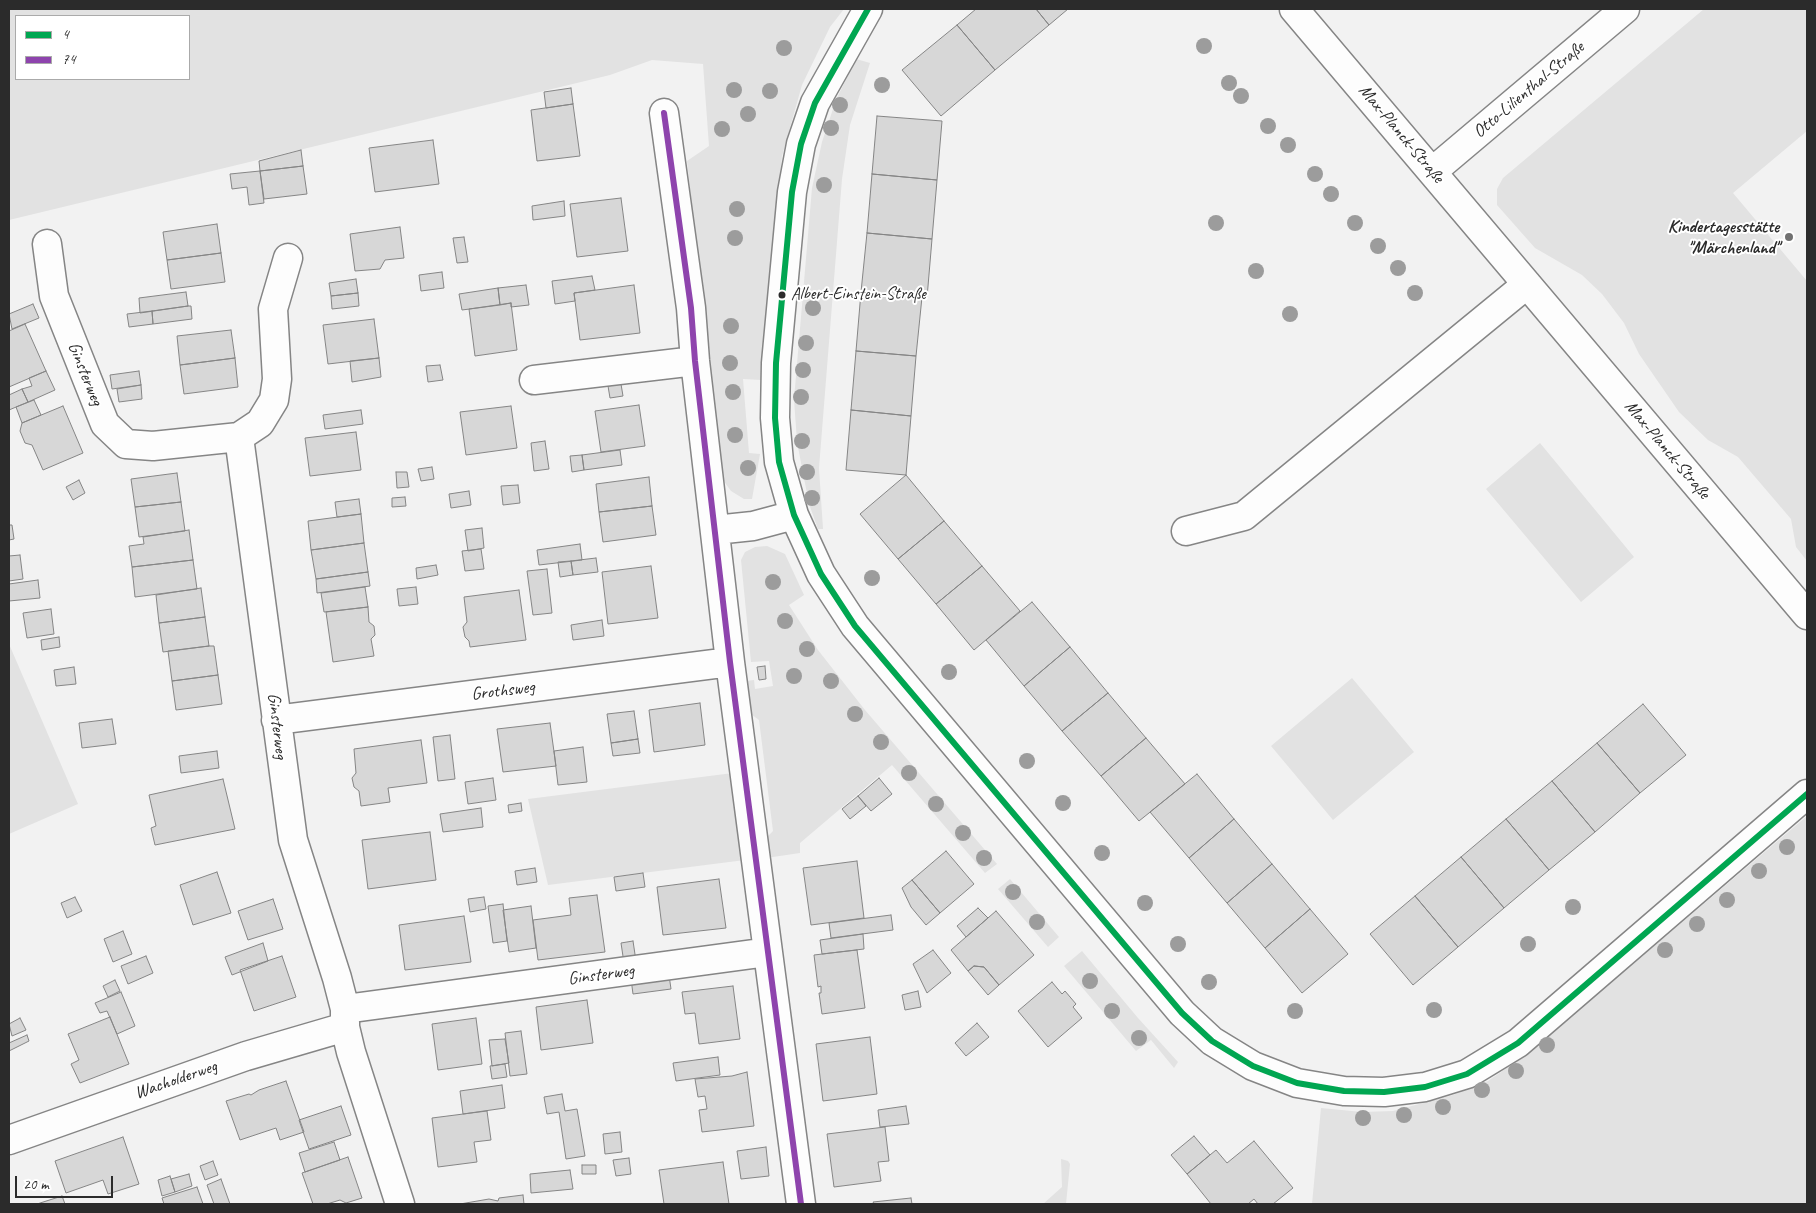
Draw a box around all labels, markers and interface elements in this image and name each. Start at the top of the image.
legend [15,15,190,80]
text: 4 [62,25,69,44]
street label: Otto-Lilienthal-Straße [1469,37,1589,143]
text: 74 [62,50,76,69]
street label: Max-Planck-Straße [1354,80,1448,188]
place label: Kindertagesstätte "Märchenland" [1668,216,1779,258]
marker: Kindertagesstätte "Märchenland" [1783,231,1795,243]
place label: Albert-Einstein-Straße [791,285,926,305]
marker: Albert-Einstein-Straße [777,290,787,300]
street label: Ginsterweg [63,339,107,409]
street label: Max-Planck-Straße [1620,396,1714,504]
street label: Grothsweg [470,676,536,706]
street label: Ginsterweg [262,692,292,760]
street label: Ginsterweg [567,960,635,990]
street label: Wacholderweg [132,1056,220,1104]
scale bar [18,1166,115,1198]
text: 20 m [23,1175,49,1194]

